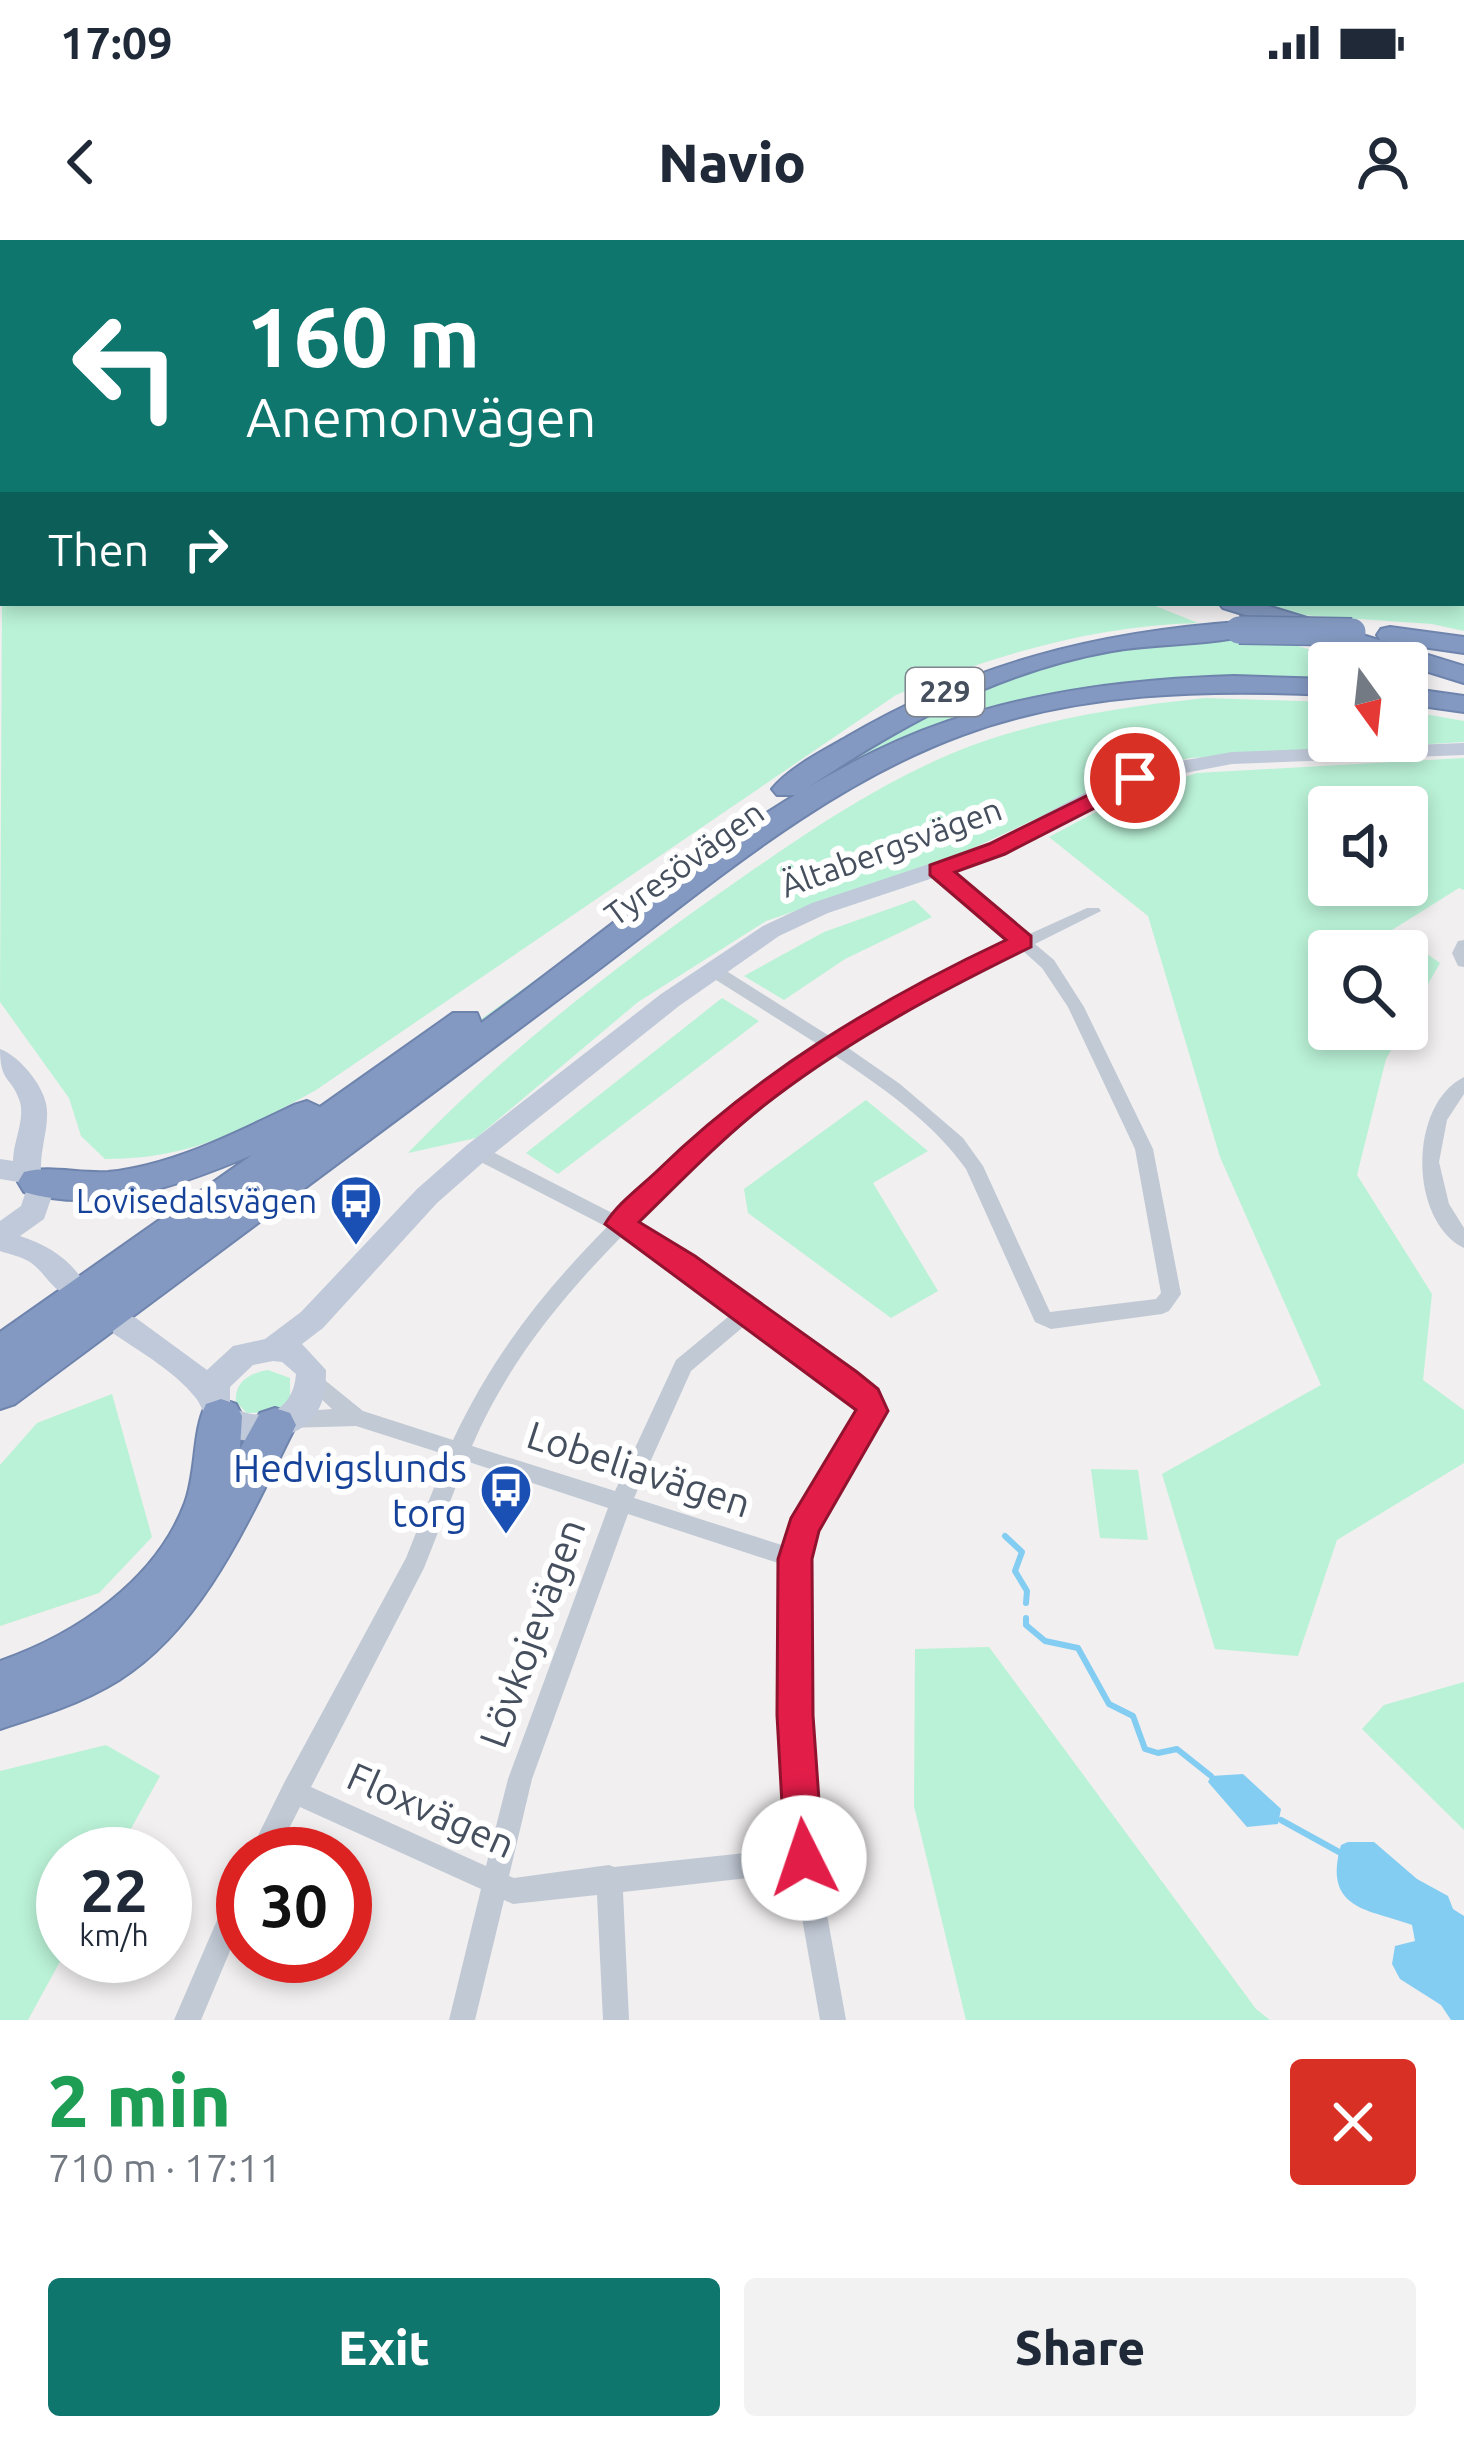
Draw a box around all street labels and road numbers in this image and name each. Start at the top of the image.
road number: 229 [906,668,984,716]
street label: Ältabergsvägen [775,789,1006,904]
street label: Tyresövägen [597,793,770,933]
street label: Lobeliavägen [522,1412,756,1525]
street label: Lövkojevägen [470,1513,593,1753]
street label: Floxvägen [341,1754,521,1865]

